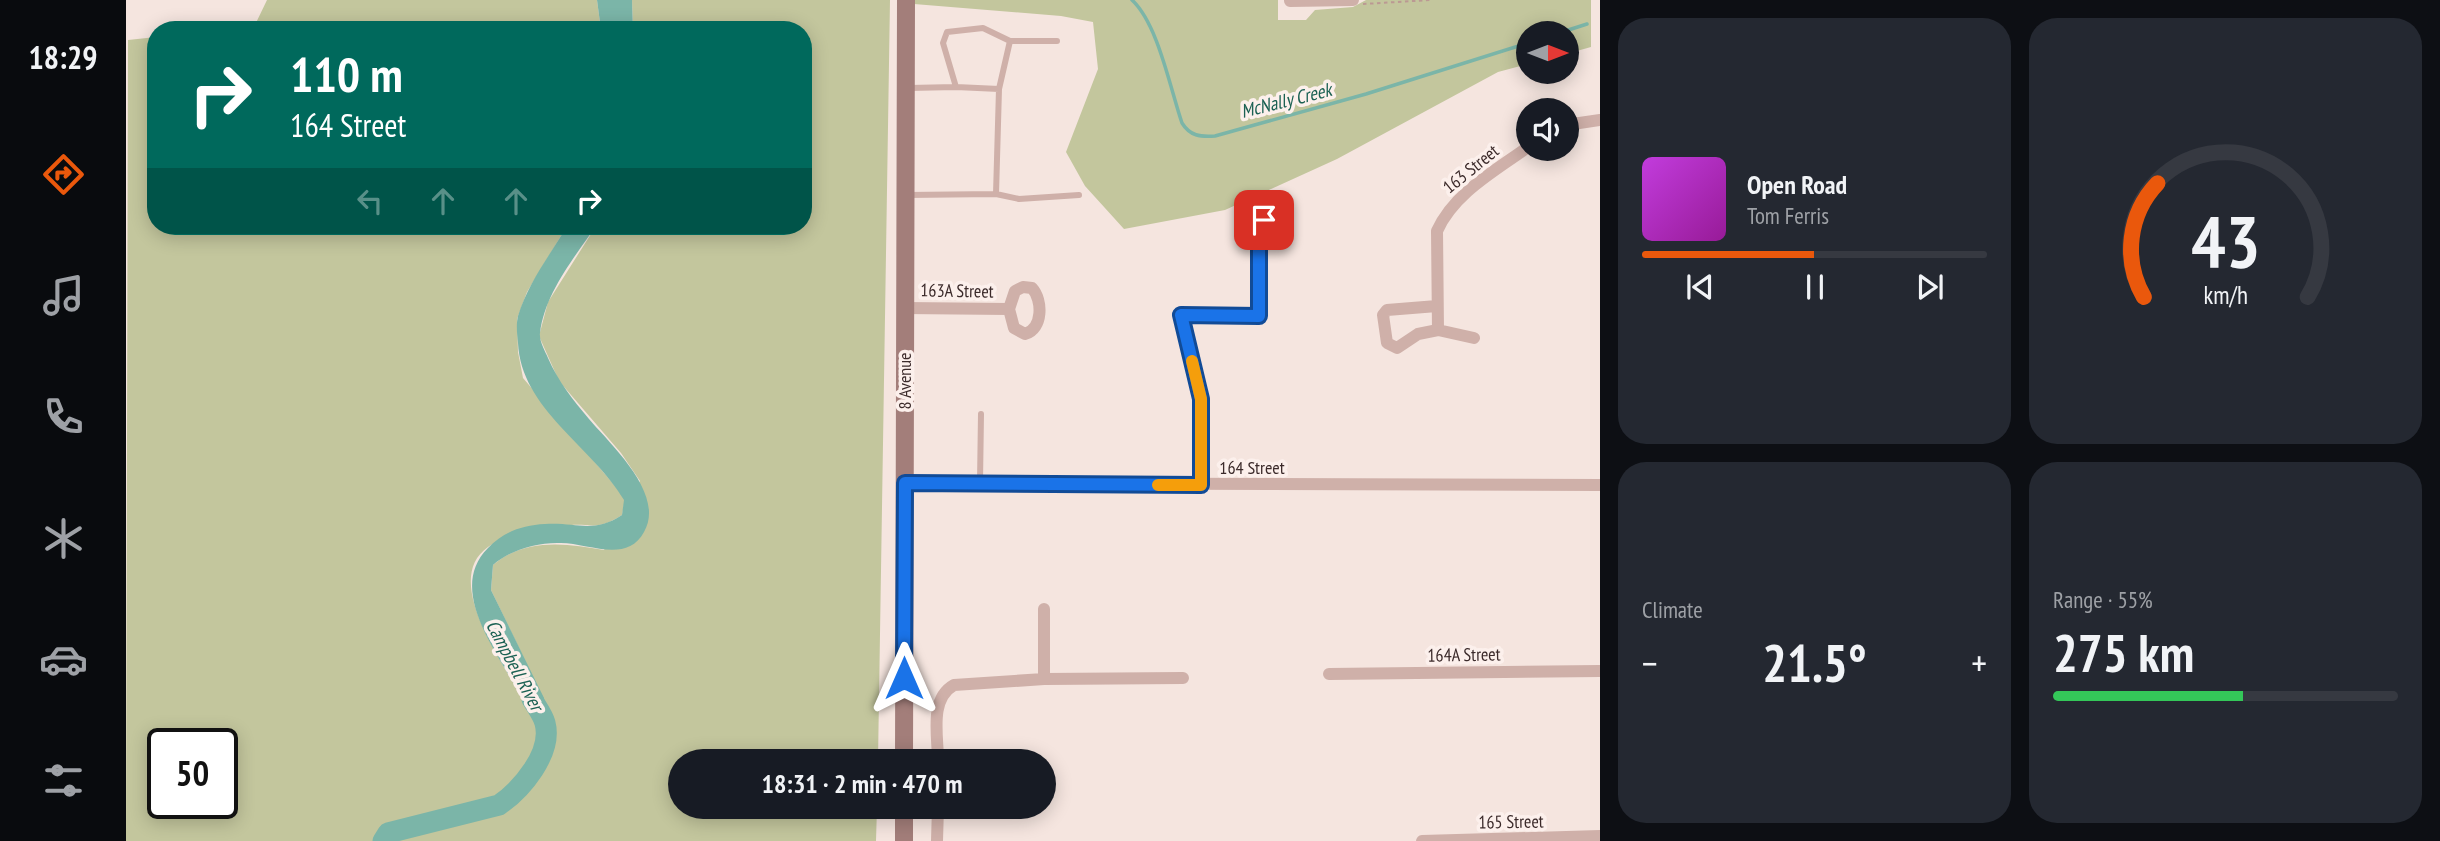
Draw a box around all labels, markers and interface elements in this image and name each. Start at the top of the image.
north arrow [1516,21,1578,84]
map controls [1516,21,1579,161]
text: 18:29 [28,36,98,78]
text: 110 m [290,42,403,106]
icon: right [175,49,266,140]
water label: McNally Creek [1238,77,1336,123]
button: sound [1516,98,1579,161]
text: 164 Street [290,104,406,146]
street label: 163 Street [1438,139,1503,198]
icon: directions [39,150,88,199]
text: Open Road [1747,168,1847,201]
icon: left [351,182,389,220]
icon: ahead [424,182,462,220]
icon: ahead [497,182,535,220]
icon: right [570,182,608,220]
pin [1234,190,1294,250]
text: 43 [2191,194,2260,288]
icon: arrive [1245,201,1283,239]
text: Tom Ferris [1747,201,1829,230]
icon: previous [1681,268,1719,306]
icon: pause [1796,268,1834,306]
icon: next [1911,268,1949,306]
icon: music [39,271,88,320]
street label: 163A Street [920,278,994,303]
text: km/h [2203,279,2248,311]
street label: 8 Avenue [893,353,916,409]
icon: phone [39,392,88,441]
street label: 164 Street [1219,456,1285,479]
icon: climate [39,514,88,563]
text: Range · 55% [2053,585,2153,614]
text: Climate [1642,595,1703,624]
water label: Campbell River [481,616,550,717]
text: 275 km [2053,619,2194,686]
text: 21.5° [1762,629,1867,696]
icon: car [39,635,88,684]
text: − [1642,638,1658,687]
text: + [1971,638,1987,687]
position arrow [867,641,941,715]
street label: 164A Street [1427,642,1501,667]
speed limit sign: 50 [147,728,238,819]
icon: filters [39,756,88,805]
text: 18:31 · 2 min · 470 m [762,767,962,800]
street label: 165 Street [1478,809,1544,834]

